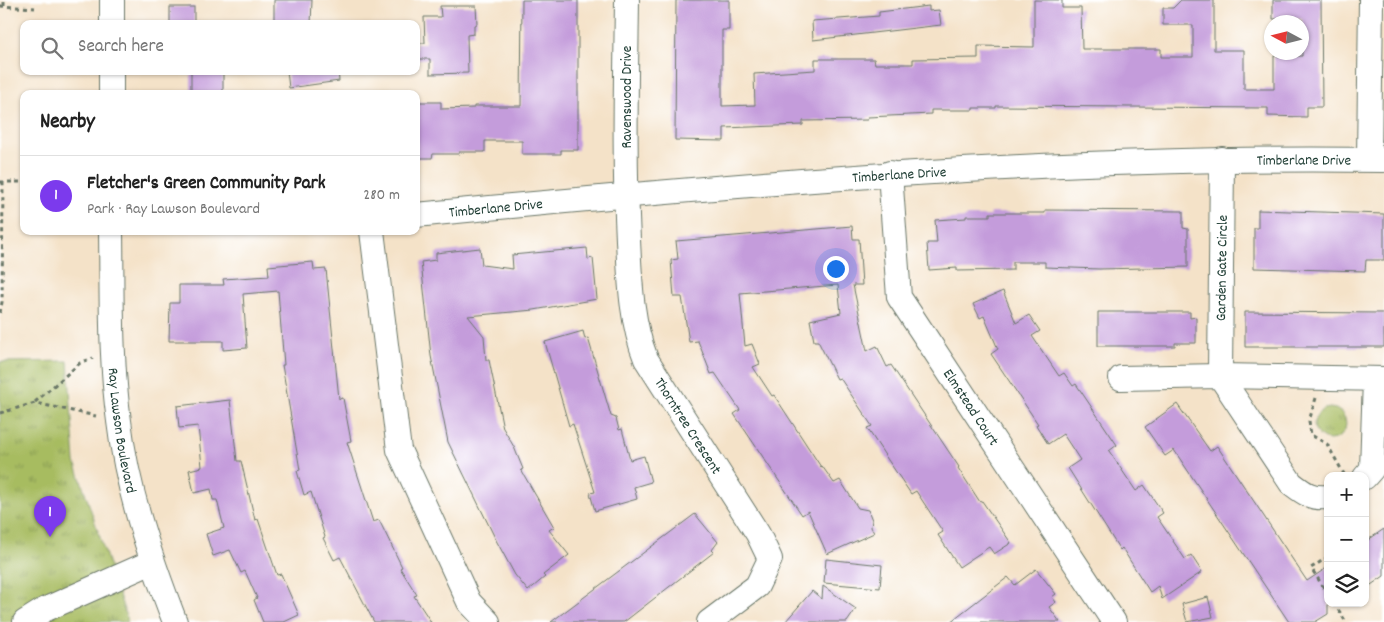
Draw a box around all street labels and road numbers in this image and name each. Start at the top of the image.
street label: Ravenswood Drive [617,45,639,148]
street label: Timberlane Drive [1257,150,1352,173]
street label: Timberlane Drive [852,162,947,190]
street label: Timberlane Drive [448,194,544,225]
street label: Garden Gate Circle [1211,214,1235,321]
street label: Elmstead Court [936,365,1004,451]
street label: Ray Lawson Boulevard [101,367,141,496]
street label: Thorntree Crescent [648,374,726,480]

